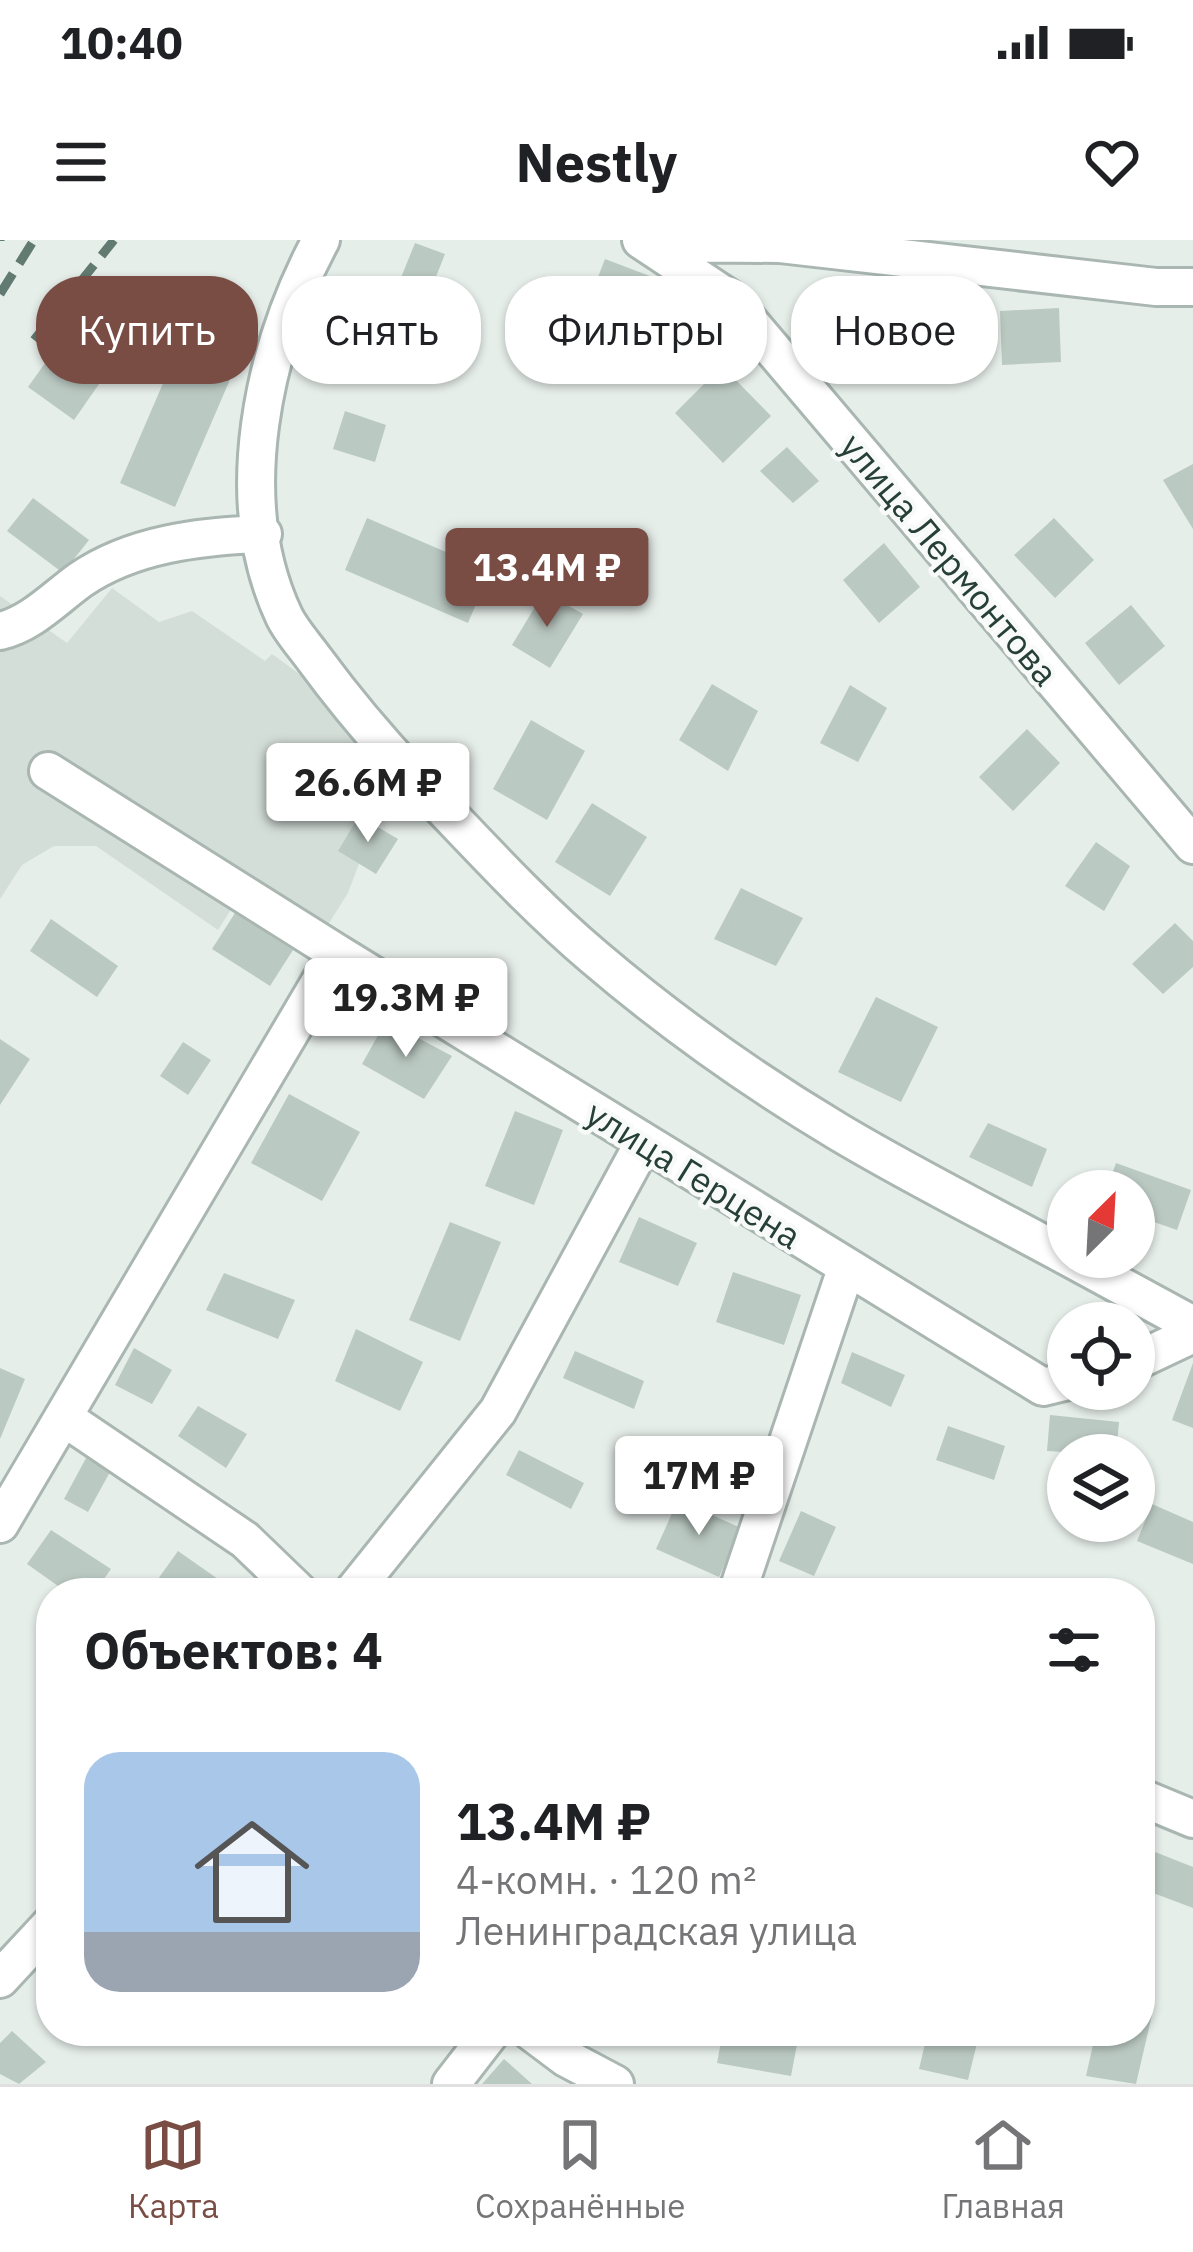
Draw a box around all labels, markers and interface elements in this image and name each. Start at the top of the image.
text: 10:40 [60,13,183,71]
text: Nestly [516,127,677,197]
icon: menu [48,129,114,195]
icon: heart [1079,129,1145,195]
chip: Купить [36,276,258,384]
chip: Снять [282,276,481,384]
chip: Фильтры [505,276,767,384]
chip: Новое [791,276,998,384]
street label: улица Лермонтова [831,423,1069,695]
pin: 13.4M ₽ [436,528,658,630]
text: 13.4M ₽ [472,541,622,592]
pin: 26.6M ₽ [257,743,479,845]
text: 26.6M ₽ [293,756,443,807]
pin: 19.3M ₽ [295,958,517,1060]
text: 19.3M ₽ [331,971,481,1022]
street label: улица Герцена [578,1089,810,1259]
north arrow [1047,1170,1155,1278]
map controls [1047,1170,1155,1542]
button: locate [1047,1302,1155,1410]
button: layers [1047,1434,1155,1542]
pin: 17M ₽ [615,1436,783,1538]
text: 17M ₽ [642,1449,756,1500]
text: Объектов: 4 [84,1617,383,1683]
icon: filters [1041,1617,1107,1683]
text: 13.4M ₽ [456,1788,651,1854]
icon: home [180,1800,324,1944]
text: 4-комн. · 120 m² [456,1854,756,1905]
text: Ленинградская улица [456,1905,857,1956]
tab: Карта [128,2112,219,2227]
tab: Сохранённые [475,2112,685,2227]
tab: Главная [942,2112,1065,2227]

